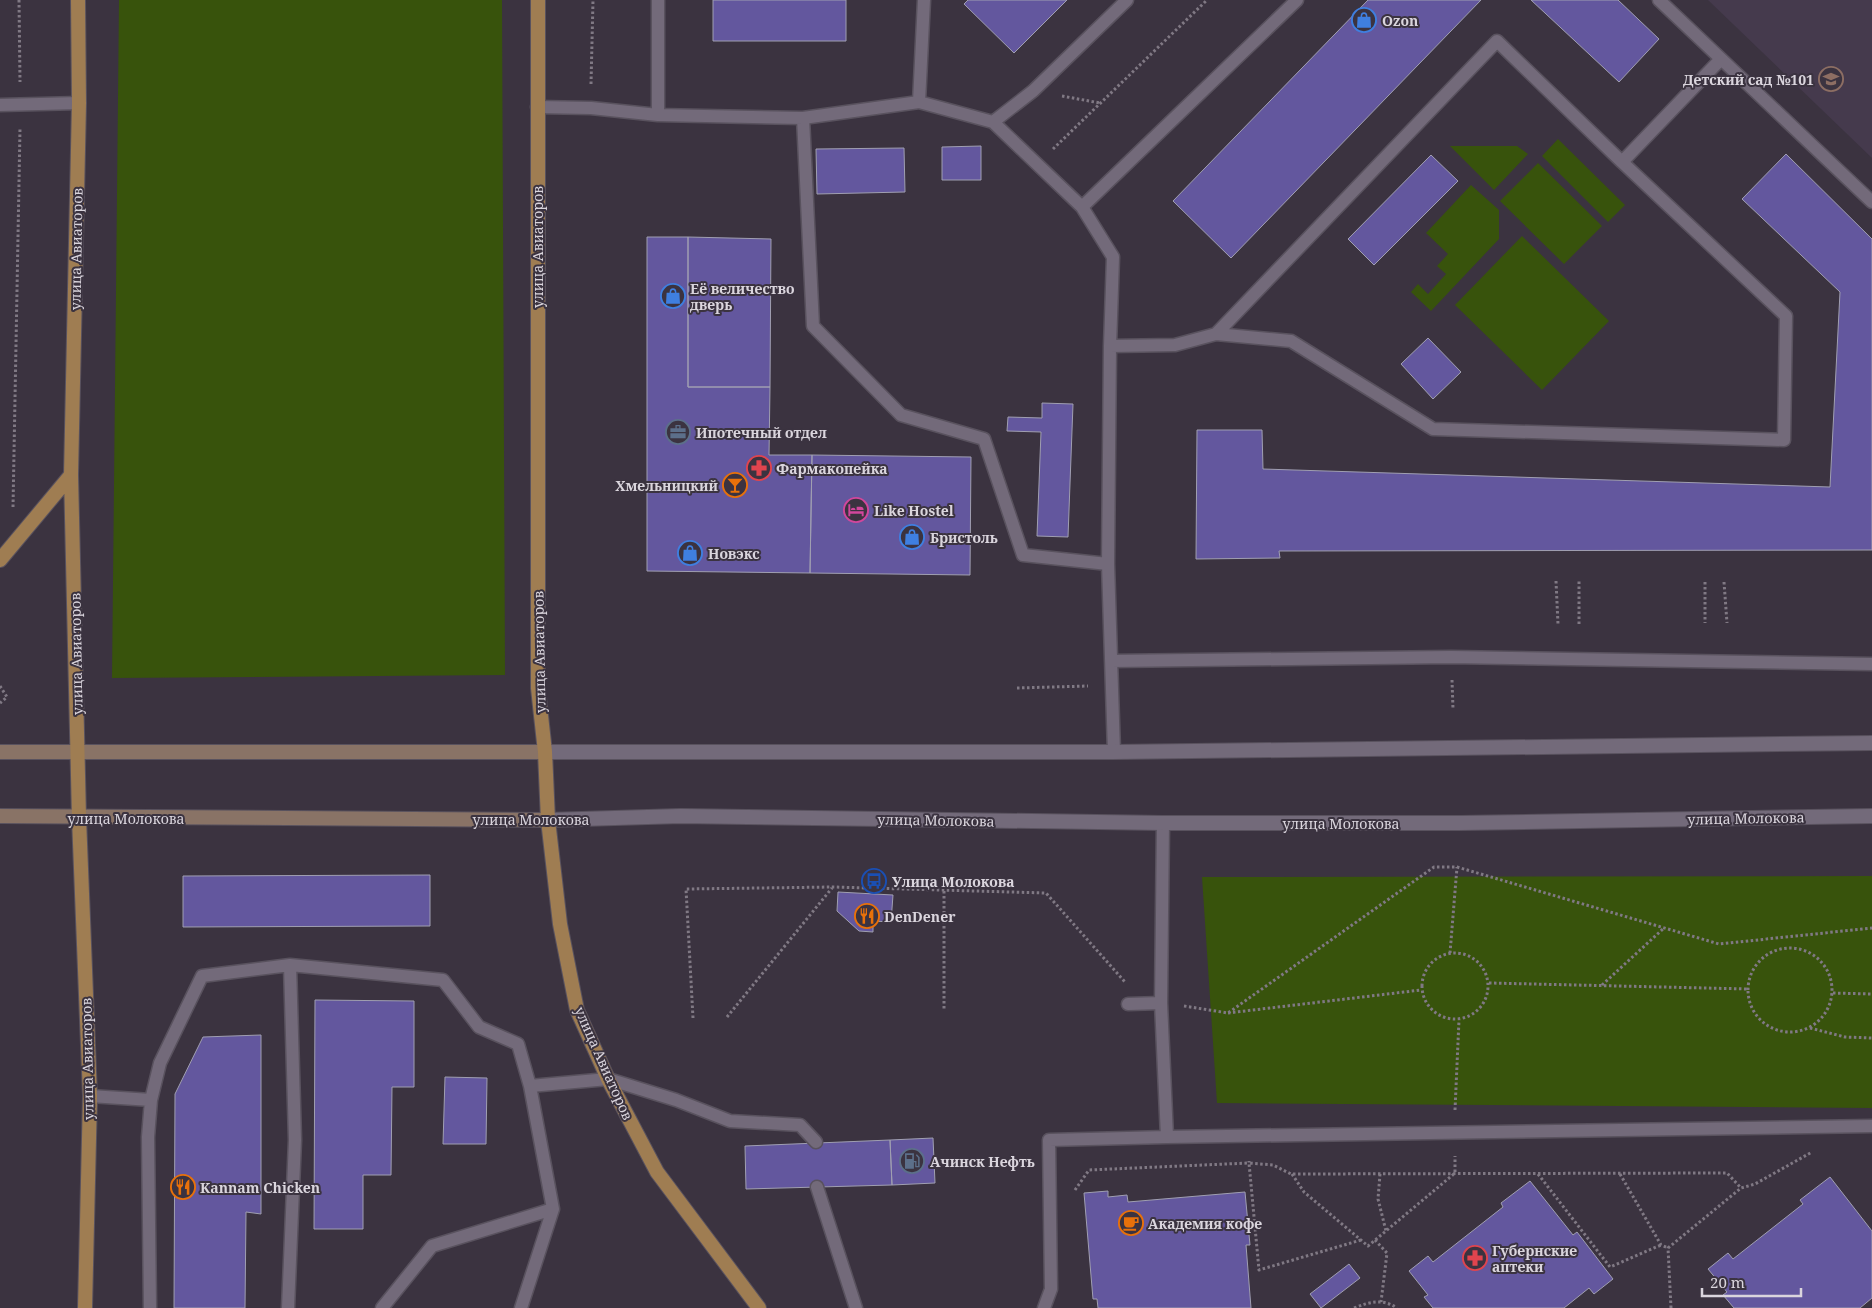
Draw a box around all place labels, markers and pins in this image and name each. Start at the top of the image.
shop icon: Ozon [1351,7,1377,33]
place label: Ozon [1382,11,1418,30]
school or university icon: Детский сад №101 [1818,66,1844,92]
place label: Детский сад №101 [1683,70,1814,89]
place label: Её величество дверь [690,279,795,314]
shop icon: Её величество дверь [660,283,686,309]
office icon: Ипотечный отдел [665,419,691,445]
place label: Ипотечный отдел [696,423,827,442]
pharmacy icon: Фармакопейка [746,455,772,481]
place label: Фармакопейка [776,459,888,478]
bar icon: Хмельницкий [722,472,748,498]
place label: Хмельницкий [615,476,718,495]
hotel icon: Like Hostel [843,497,869,523]
place label: Like Hostel [874,501,954,520]
shop icon: Бристоль [899,524,925,550]
place label: Бристоль [930,528,998,547]
shop icon: Новэкс [677,540,703,566]
place label: Новэкс [708,544,760,563]
bus stop icon: Улица Молокова [861,868,887,894]
place label: Улица Молокова [892,872,1015,891]
restaurant icon: DenDener [854,903,880,929]
place label: DenDener [884,907,956,926]
fuel station icon: Ачинск Нефть [899,1148,925,1174]
place label: Ачинск Нефть [930,1152,1035,1171]
restaurant icon: Kannam Chicken [170,1174,196,1200]
place label: Kannam Chicken [200,1178,320,1197]
cafe icon: Академия кофе [1118,1210,1144,1236]
place label: Академия кофе [1148,1214,1262,1233]
place label: Губернские аптеки [1492,1241,1577,1276]
pharmacy icon: Губернские аптеки [1462,1245,1488,1271]

